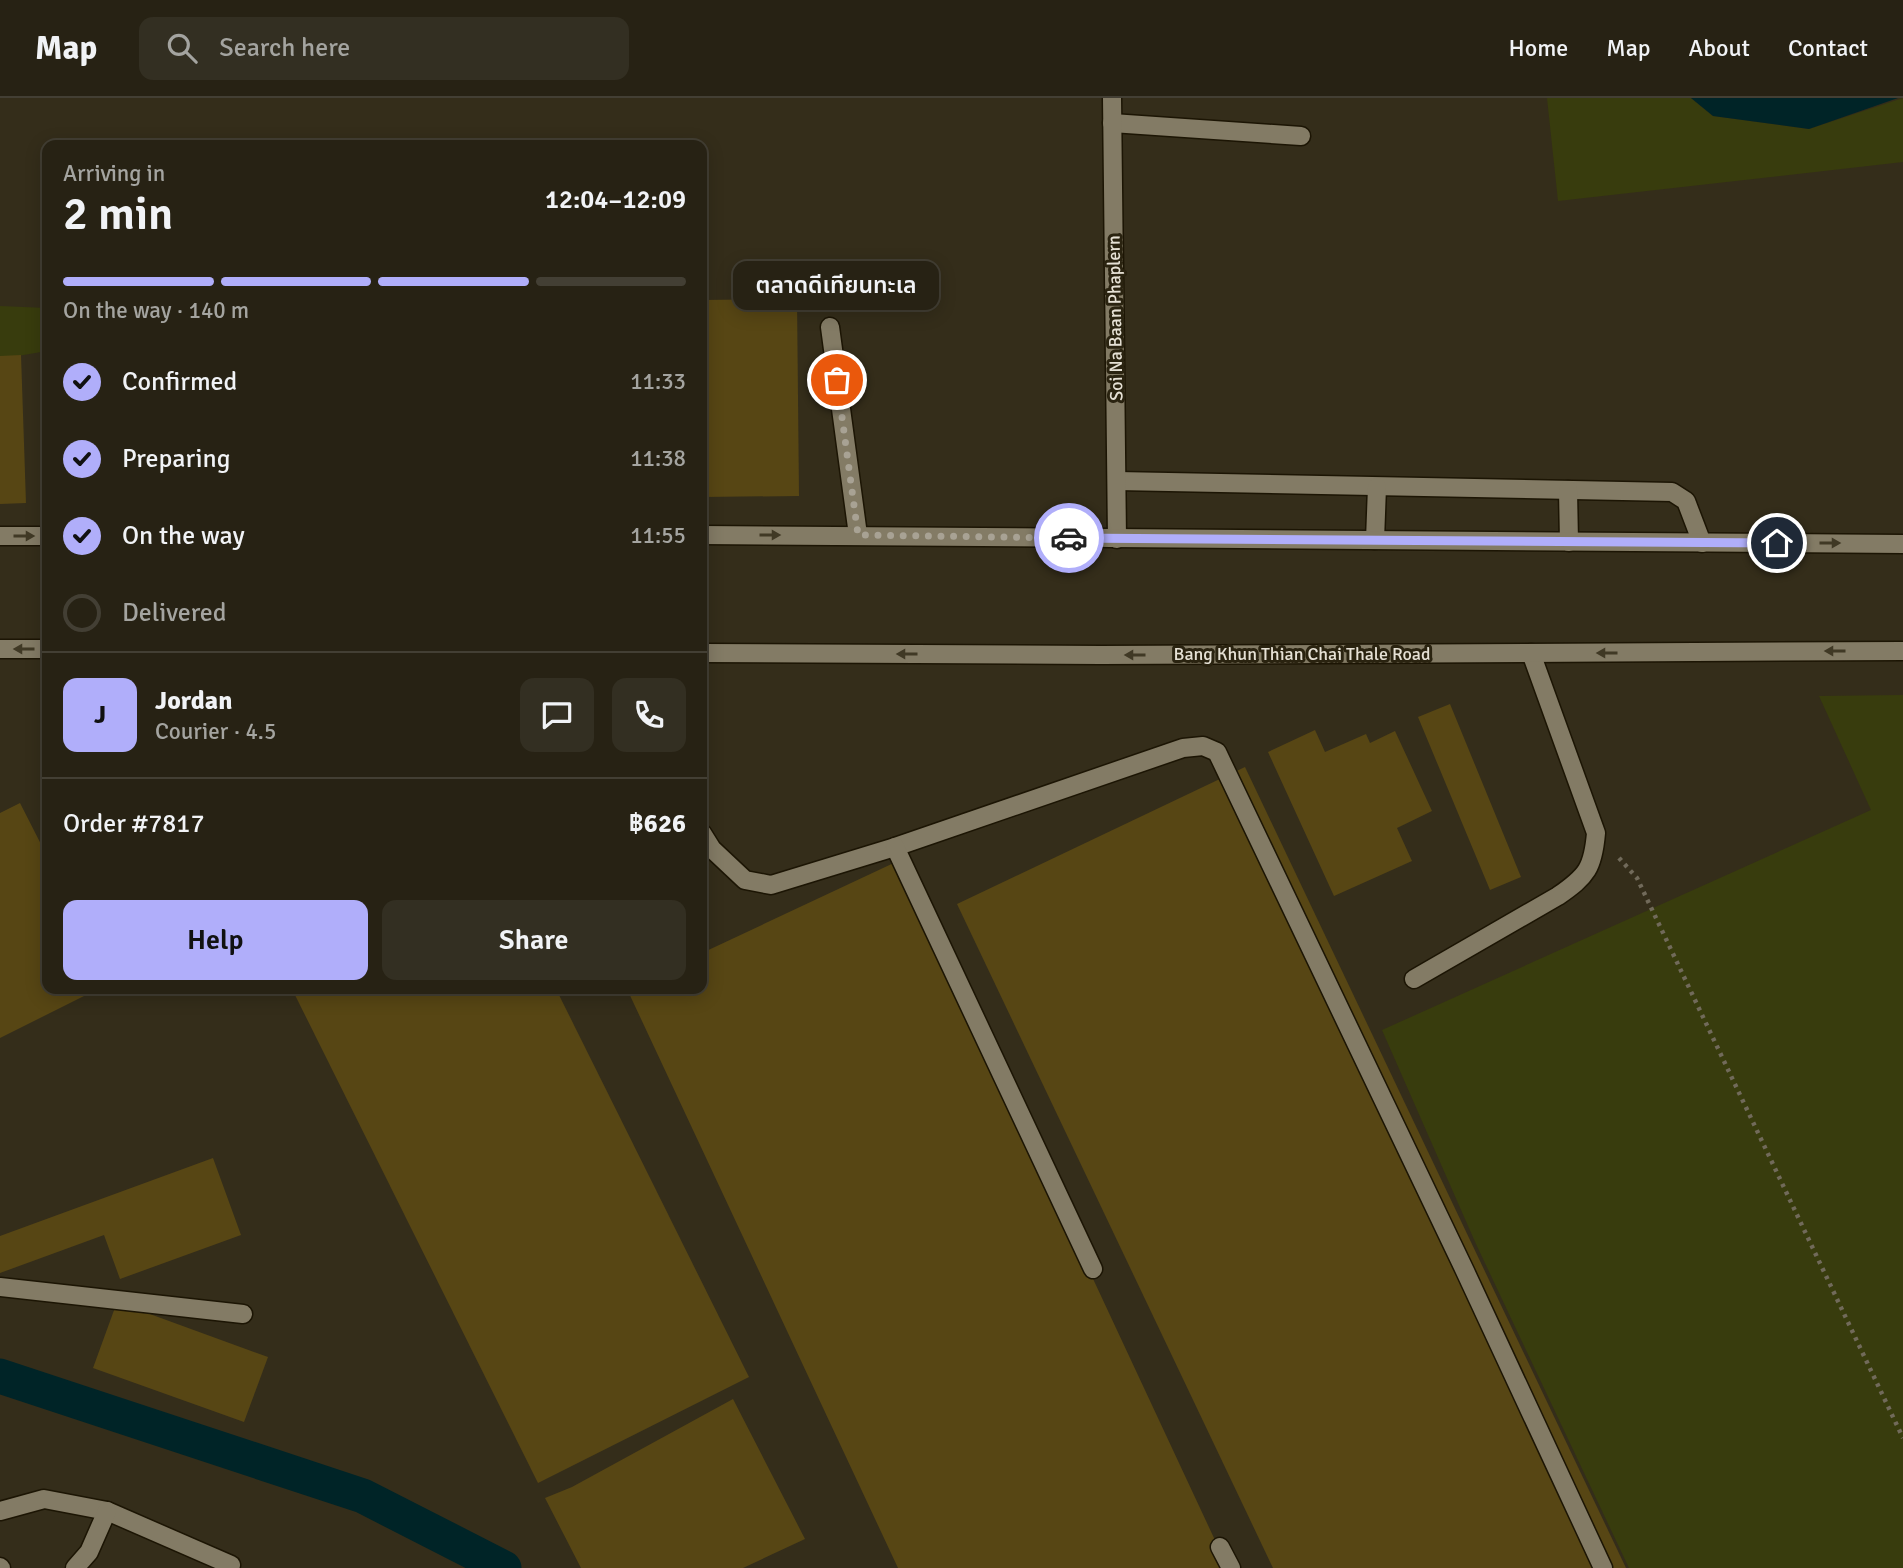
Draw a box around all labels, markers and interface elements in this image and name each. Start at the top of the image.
search box [139,17,629,80]
text: Map [35,28,97,69]
icon: search [163,29,201,67]
text: Search here [219,32,350,64]
text: Home [1508,33,1568,63]
text: Map [1606,33,1651,63]
text: About [1689,33,1750,63]
text: Contact [1788,33,1868,63]
text: Arriving in [63,159,165,188]
text: 12:04–12:09 [545,184,686,216]
text: 2 min [63,186,173,242]
street label: Soi Na Baan Phaplern [1103,235,1127,401]
callout: ตลาดดีเทียนทะเล [734,261,940,310]
text: ตลาดดีเทียนทะเล [756,271,917,300]
text: On the way · 140 m [63,296,249,325]
pin [807,350,867,410]
icon: bag [818,361,856,399]
icon: check [63,363,101,401]
text: Confirmed [122,366,237,398]
text: 11:33 [630,367,686,396]
icon: check [63,440,101,478]
text: Preparing [122,443,230,475]
text: 11:38 [630,444,686,473]
courier [1034,503,1104,573]
pin [1747,513,1807,573]
icon: check [63,517,101,555]
icon: car [1050,519,1088,557]
text: On the way [122,520,245,552]
text: 11:55 [630,521,686,550]
icon: home [1758,524,1796,562]
one-way arrow [759,529,781,541]
one-way arrow [13,530,35,542]
one-way arrow [1820,537,1842,549]
text: Delivered [122,597,227,629]
one-way arrow [12,643,34,655]
street label: Bang Khun Thian Chai Thale Road [1174,643,1430,665]
one-way arrow [1824,645,1846,657]
one-way arrow [1596,647,1618,659]
one-way arrow [896,648,918,660]
one-way arrow [1124,649,1146,661]
button: chat [520,678,594,752]
button: phone [612,678,686,752]
text: Jordan [155,685,232,717]
text: J [94,699,106,731]
text: Courier · 4.5 [155,717,276,746]
text: Order #7817 [63,808,204,840]
text: ฿626 [629,808,686,840]
button: Help [63,900,368,980]
button: Share [382,900,686,980]

